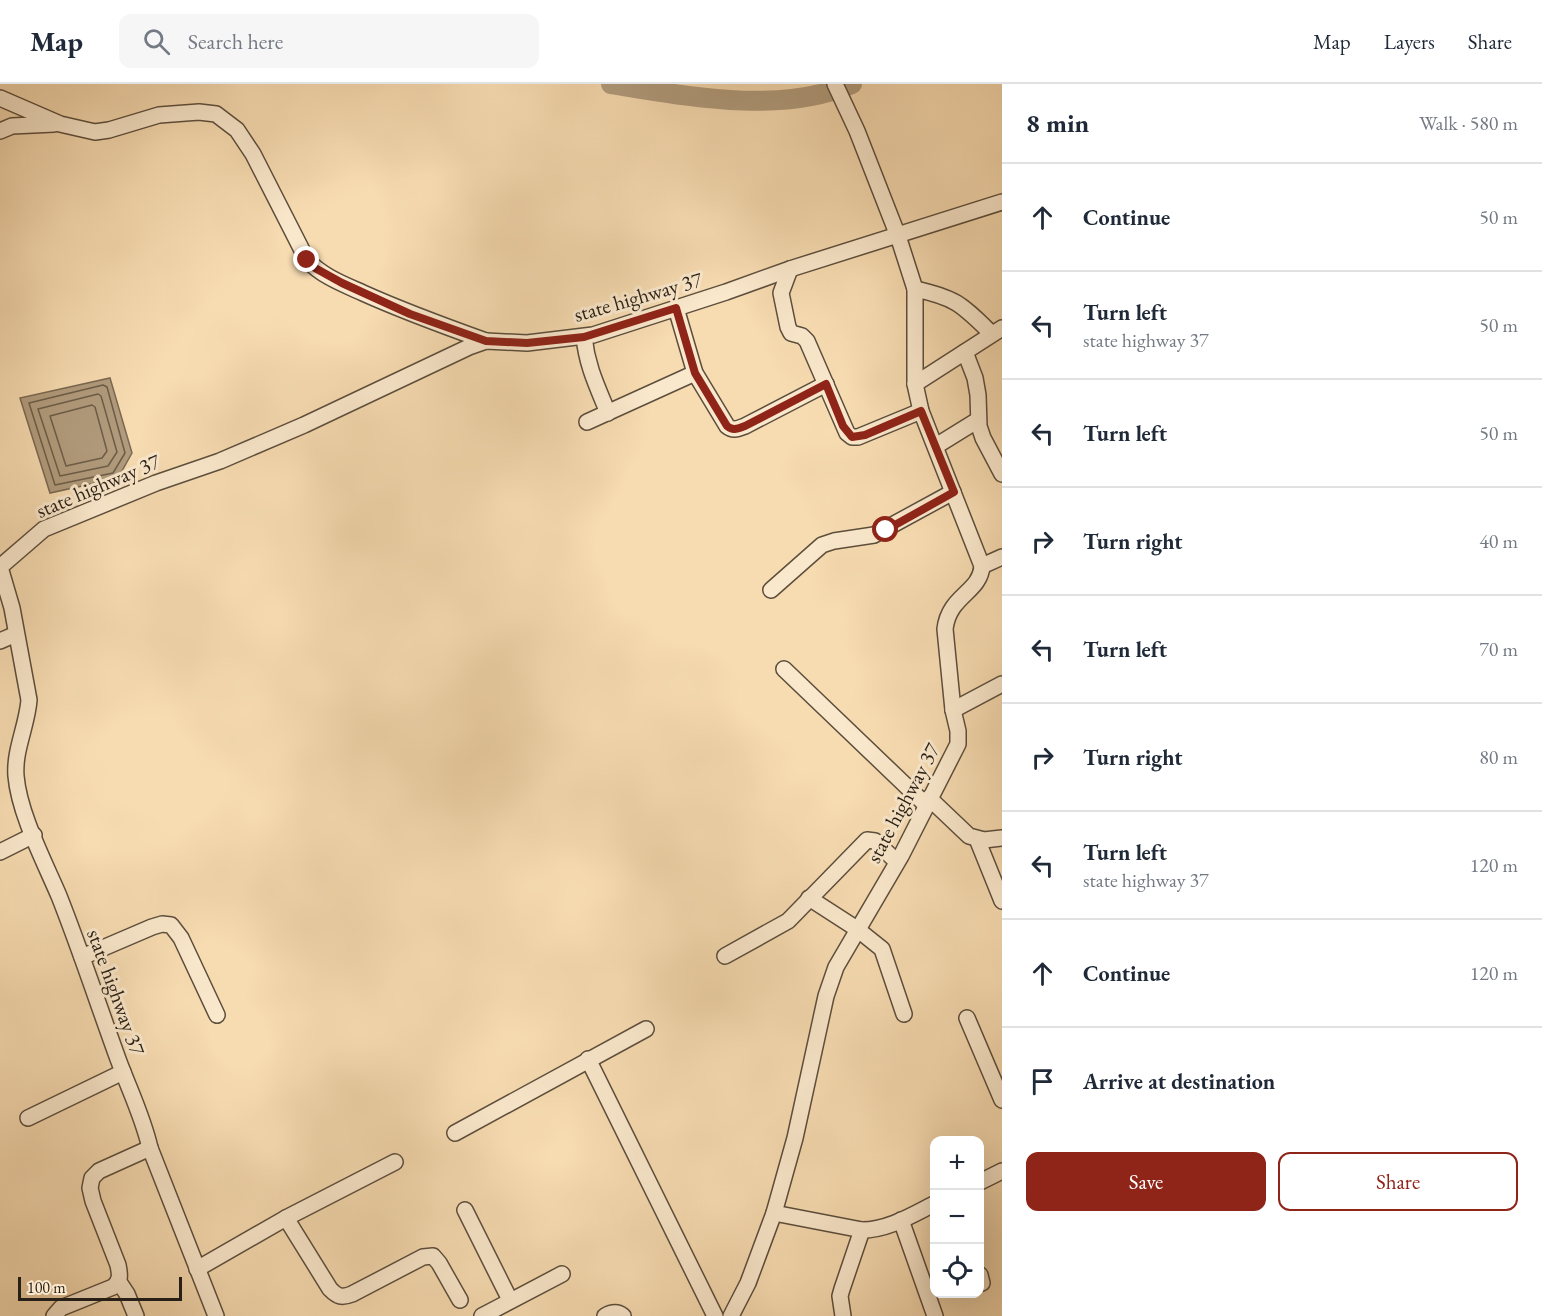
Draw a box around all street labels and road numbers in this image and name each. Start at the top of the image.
street label: state highway 37 [571,265,706,328]
street label: state highway 37 [32,447,165,524]
street label: state highway 37 [860,737,946,867]
street label: state highway 37 [81,925,152,1059]

